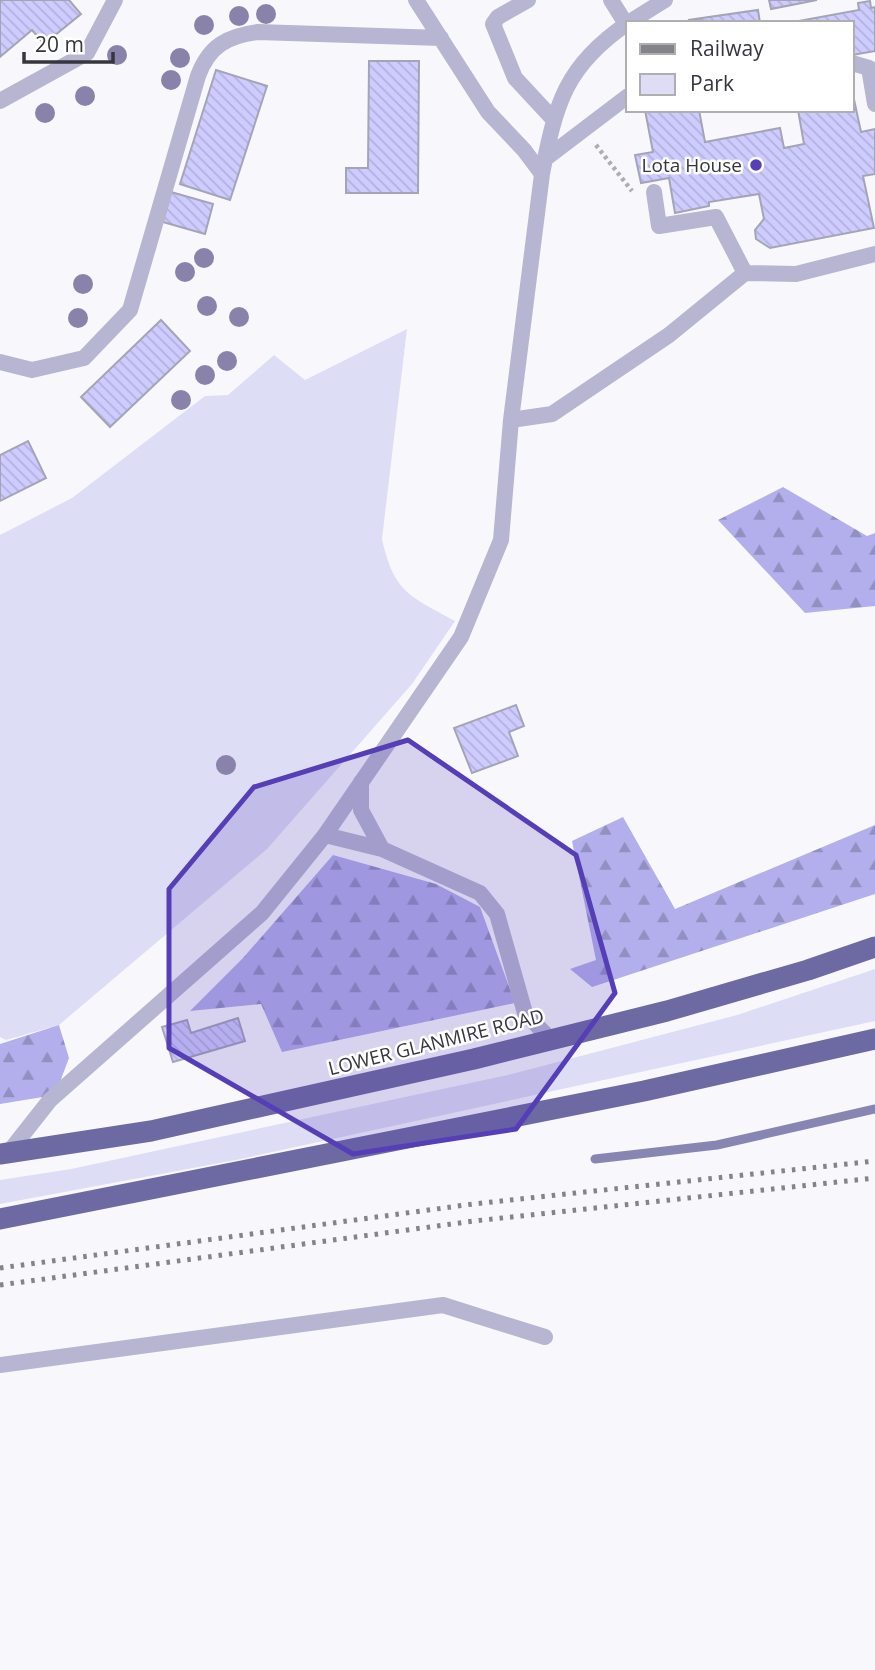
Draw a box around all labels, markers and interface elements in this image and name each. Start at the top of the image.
scale bar [24,21,114,65]
legend [626,21,854,112]
text: 20 m [35,30,84,58]
text: Railway [690,34,764,62]
text: Park [690,69,734,97]
place label: Lota House [642,152,742,178]
marker: Lota House [748,157,764,173]
street label: LOWER GLANMIRE ROAD [325,1003,547,1081]

